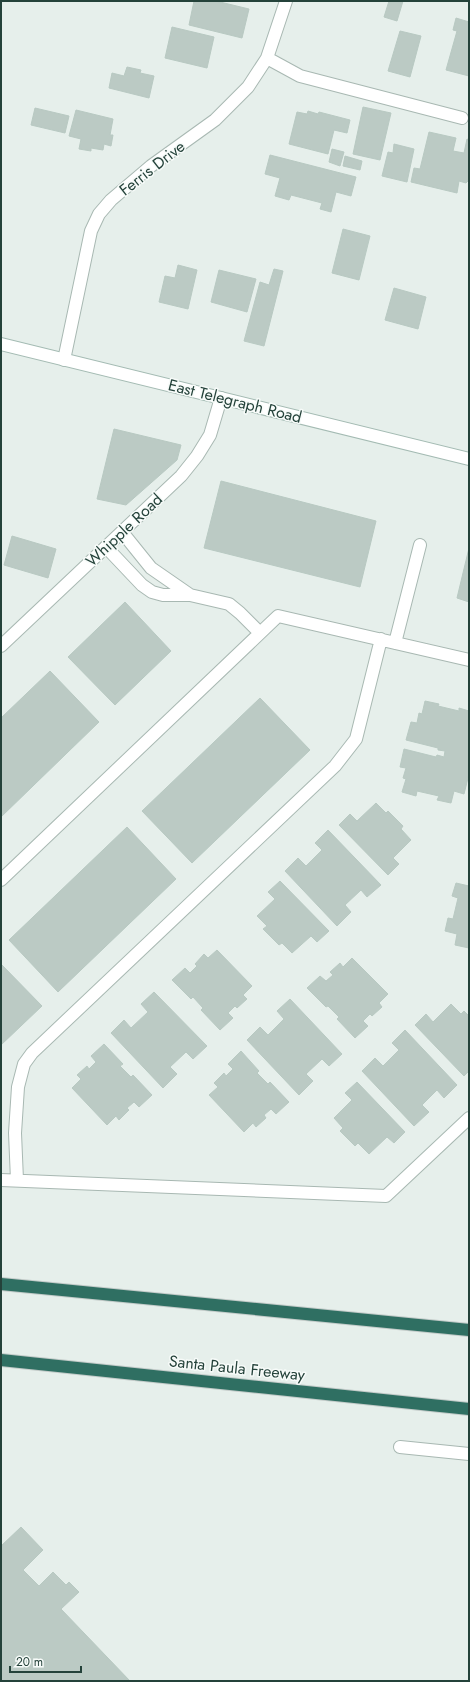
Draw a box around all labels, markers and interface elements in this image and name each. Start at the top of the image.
street label: Ferris Drive [114,135,190,201]
street label: East Telegraph Road [166,373,304,429]
street label: Whipple Road [80,488,168,572]
street label: Santa Paula Freeway [168,1349,307,1387]
scale bar [10,1648,81,1674]
text: 20 m [16,1653,43,1671]

